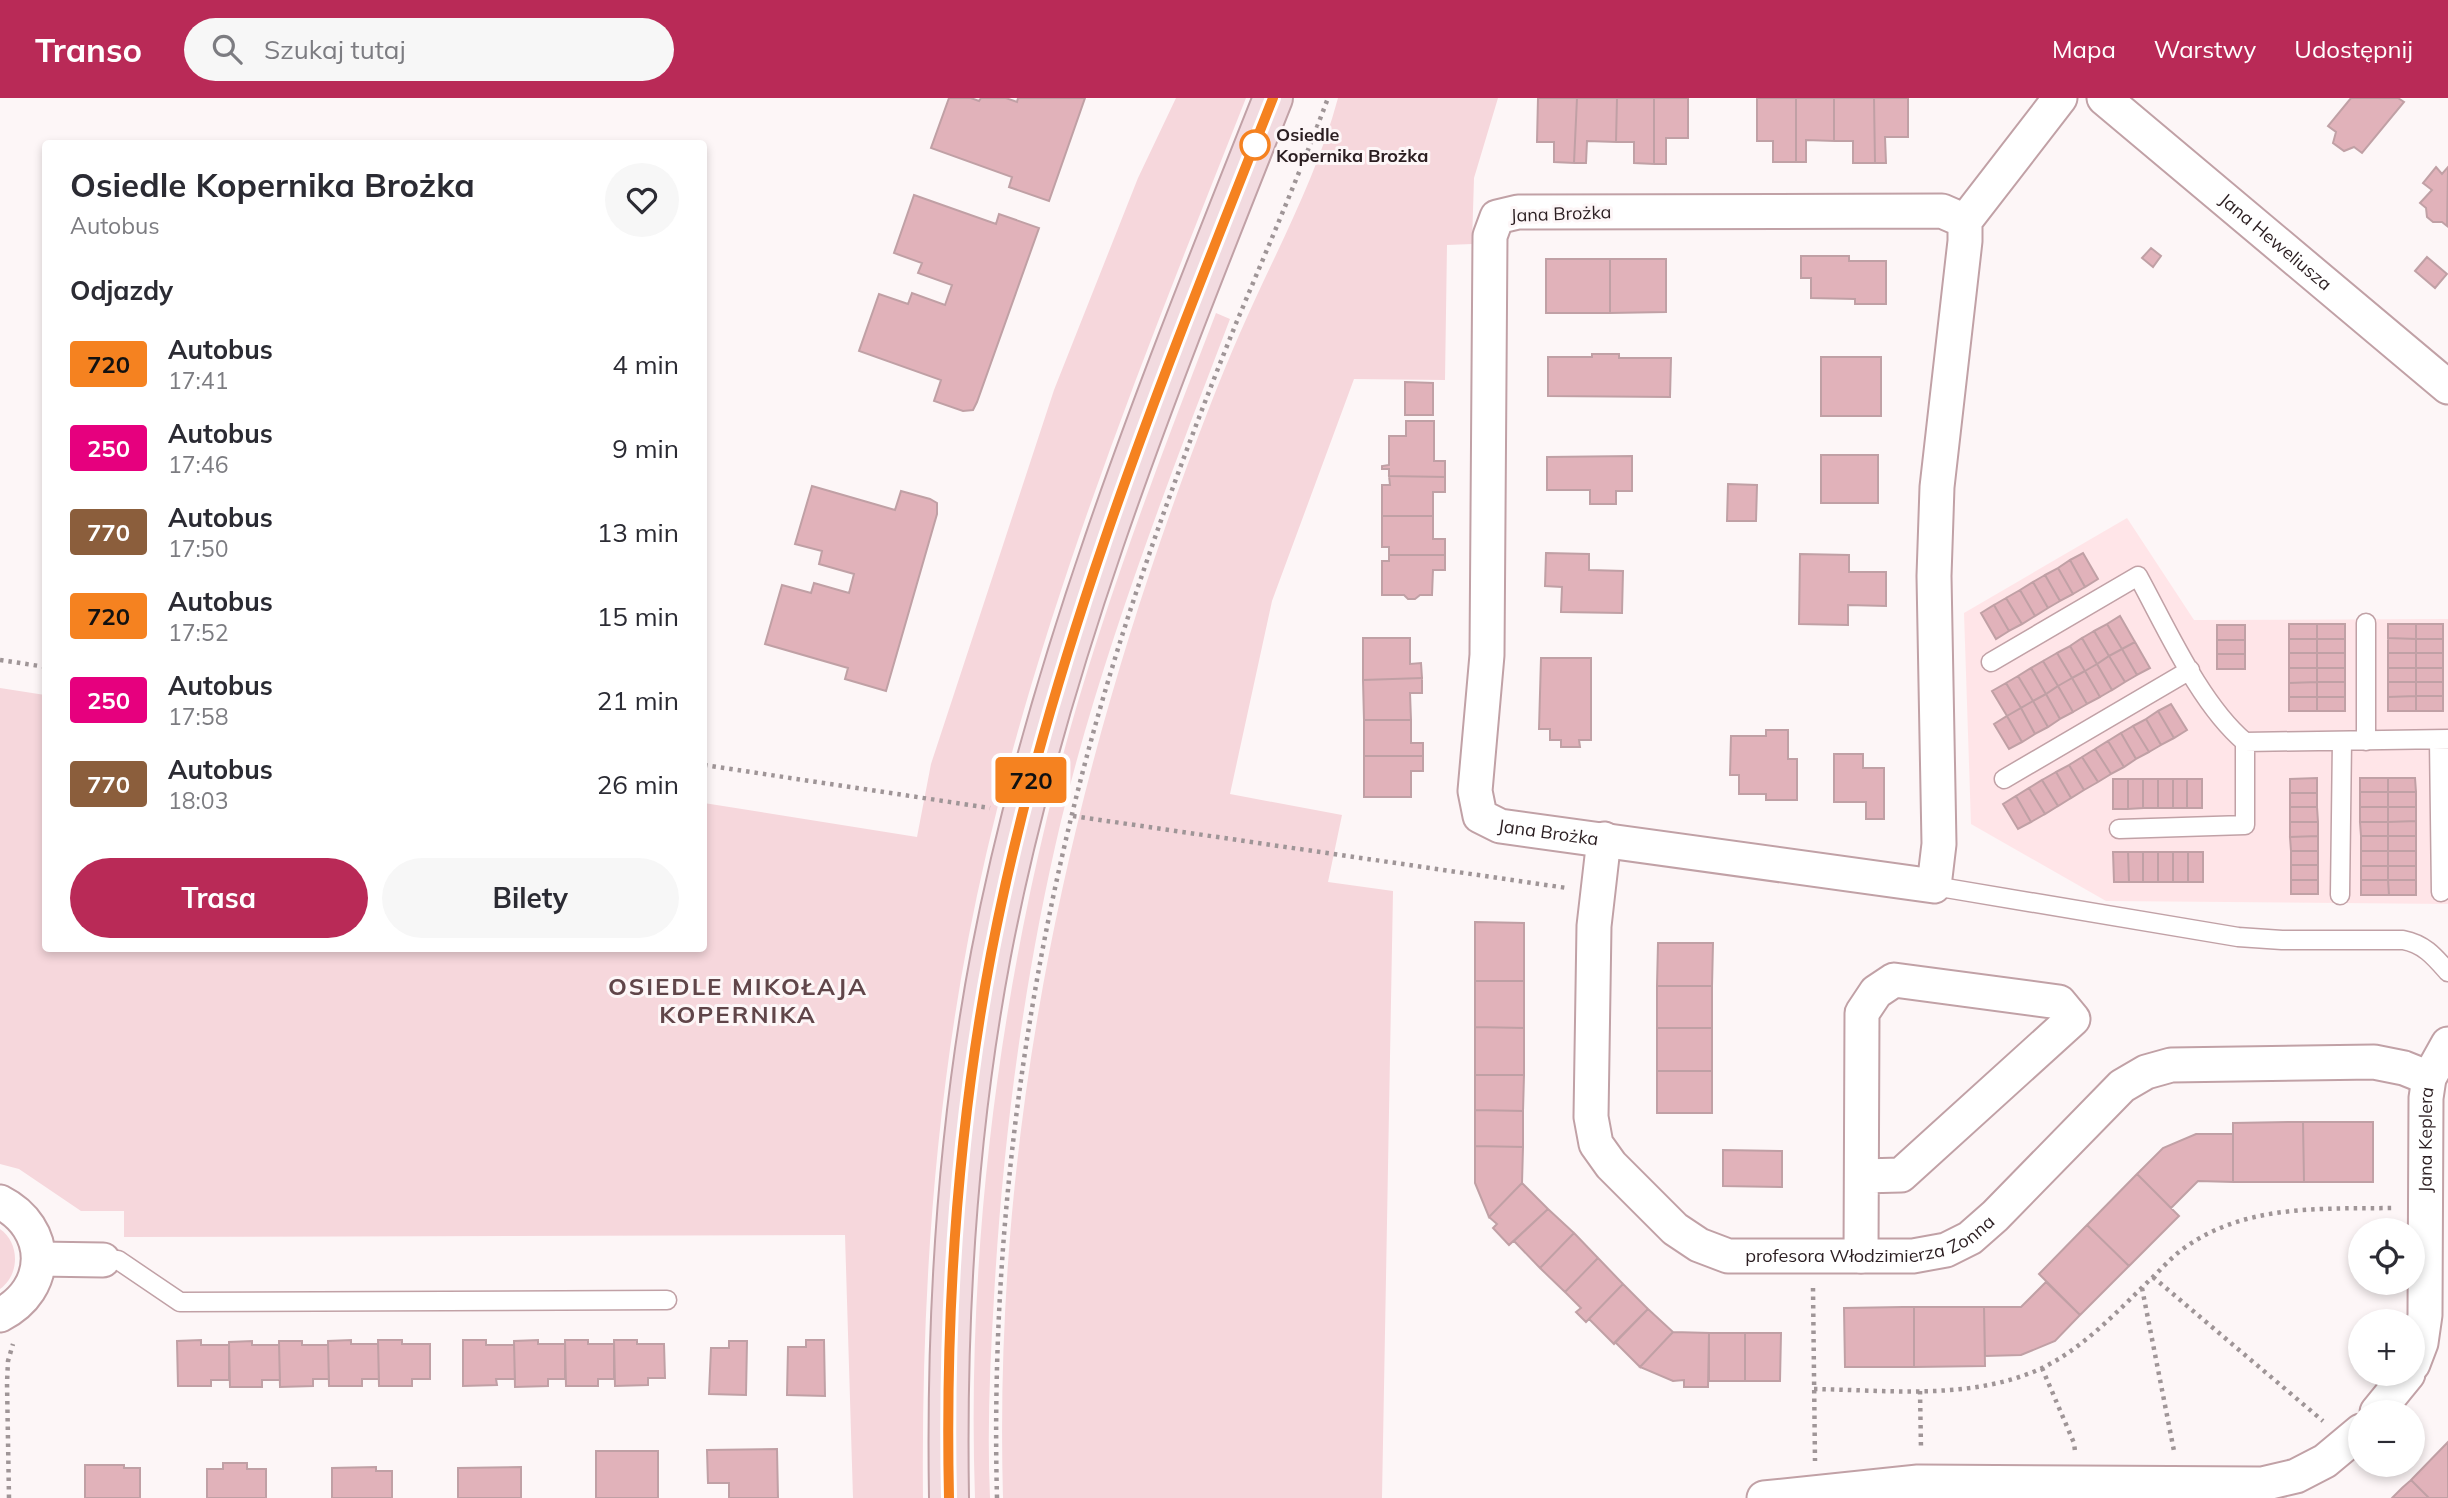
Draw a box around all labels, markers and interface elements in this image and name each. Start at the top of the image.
search box [184,18,674,81]
text: Transo [35,29,142,70]
icon: search [208,30,246,68]
text: Szukaj tutaj [264,33,406,66]
text: Mapa [2052,34,2116,64]
text: Warstwy [2154,34,2256,64]
text: Udostępnij [2294,34,2413,64]
place label: Osiedle Kopernika Brożka [1276,123,1428,167]
marker: Osiedle Kopernika Brożka [1240,130,1270,160]
button: heart [605,163,679,237]
text: Osiedle Kopernika Brożka [70,164,475,205]
street label: Jana Heweliusza [2215,188,2337,295]
street label: Jana Brożka [1510,200,1612,227]
text: Autobus [70,211,160,240]
text: Odjazdy [70,274,173,307]
text: Autobus [168,333,273,366]
text: 4 min [612,348,679,381]
text: 720 [87,349,130,379]
text: 17:41 [168,366,228,395]
text: Autobus [168,417,273,450]
text: 9 min [612,432,679,465]
text: 250 [87,433,130,463]
text: 17:46 [168,450,228,479]
text: Autobus [168,501,273,534]
text: 13 min [597,516,679,549]
text: 770 [87,517,130,547]
text: 17:50 [168,534,228,563]
text: Autobus [168,585,273,618]
text: 15 min [597,600,679,633]
text: 720 [87,601,130,631]
text: 17:52 [168,618,228,647]
text: Autobus [168,669,273,702]
text: 21 min [597,684,679,717]
text: 250 [87,685,130,715]
text: 17:58 [168,702,228,731]
text: Autobus [168,753,273,786]
line badge: 720 [991,757,1071,803]
text: 720 [1009,765,1053,795]
text: 26 min [597,768,679,801]
text: 770 [87,769,130,799]
text: 18:03 [168,786,228,815]
street label: Jana Brożka [1497,814,1600,850]
button: Trasa [70,858,368,938]
button: Bilety [382,858,679,938]
district label: OSIEDLE MIKOŁAJA KOPERNIKA [608,971,868,1029]
street label: Jana Keplera [2414,1085,2439,1193]
street label: profesora Włodzimierza Zonna [1745,1210,1999,1268]
map controls [2348,1218,2425,1477]
button: locate [2348,1218,2425,1295]
button: + [2348,1309,2425,1386]
button: − [2348,1400,2425,1477]

